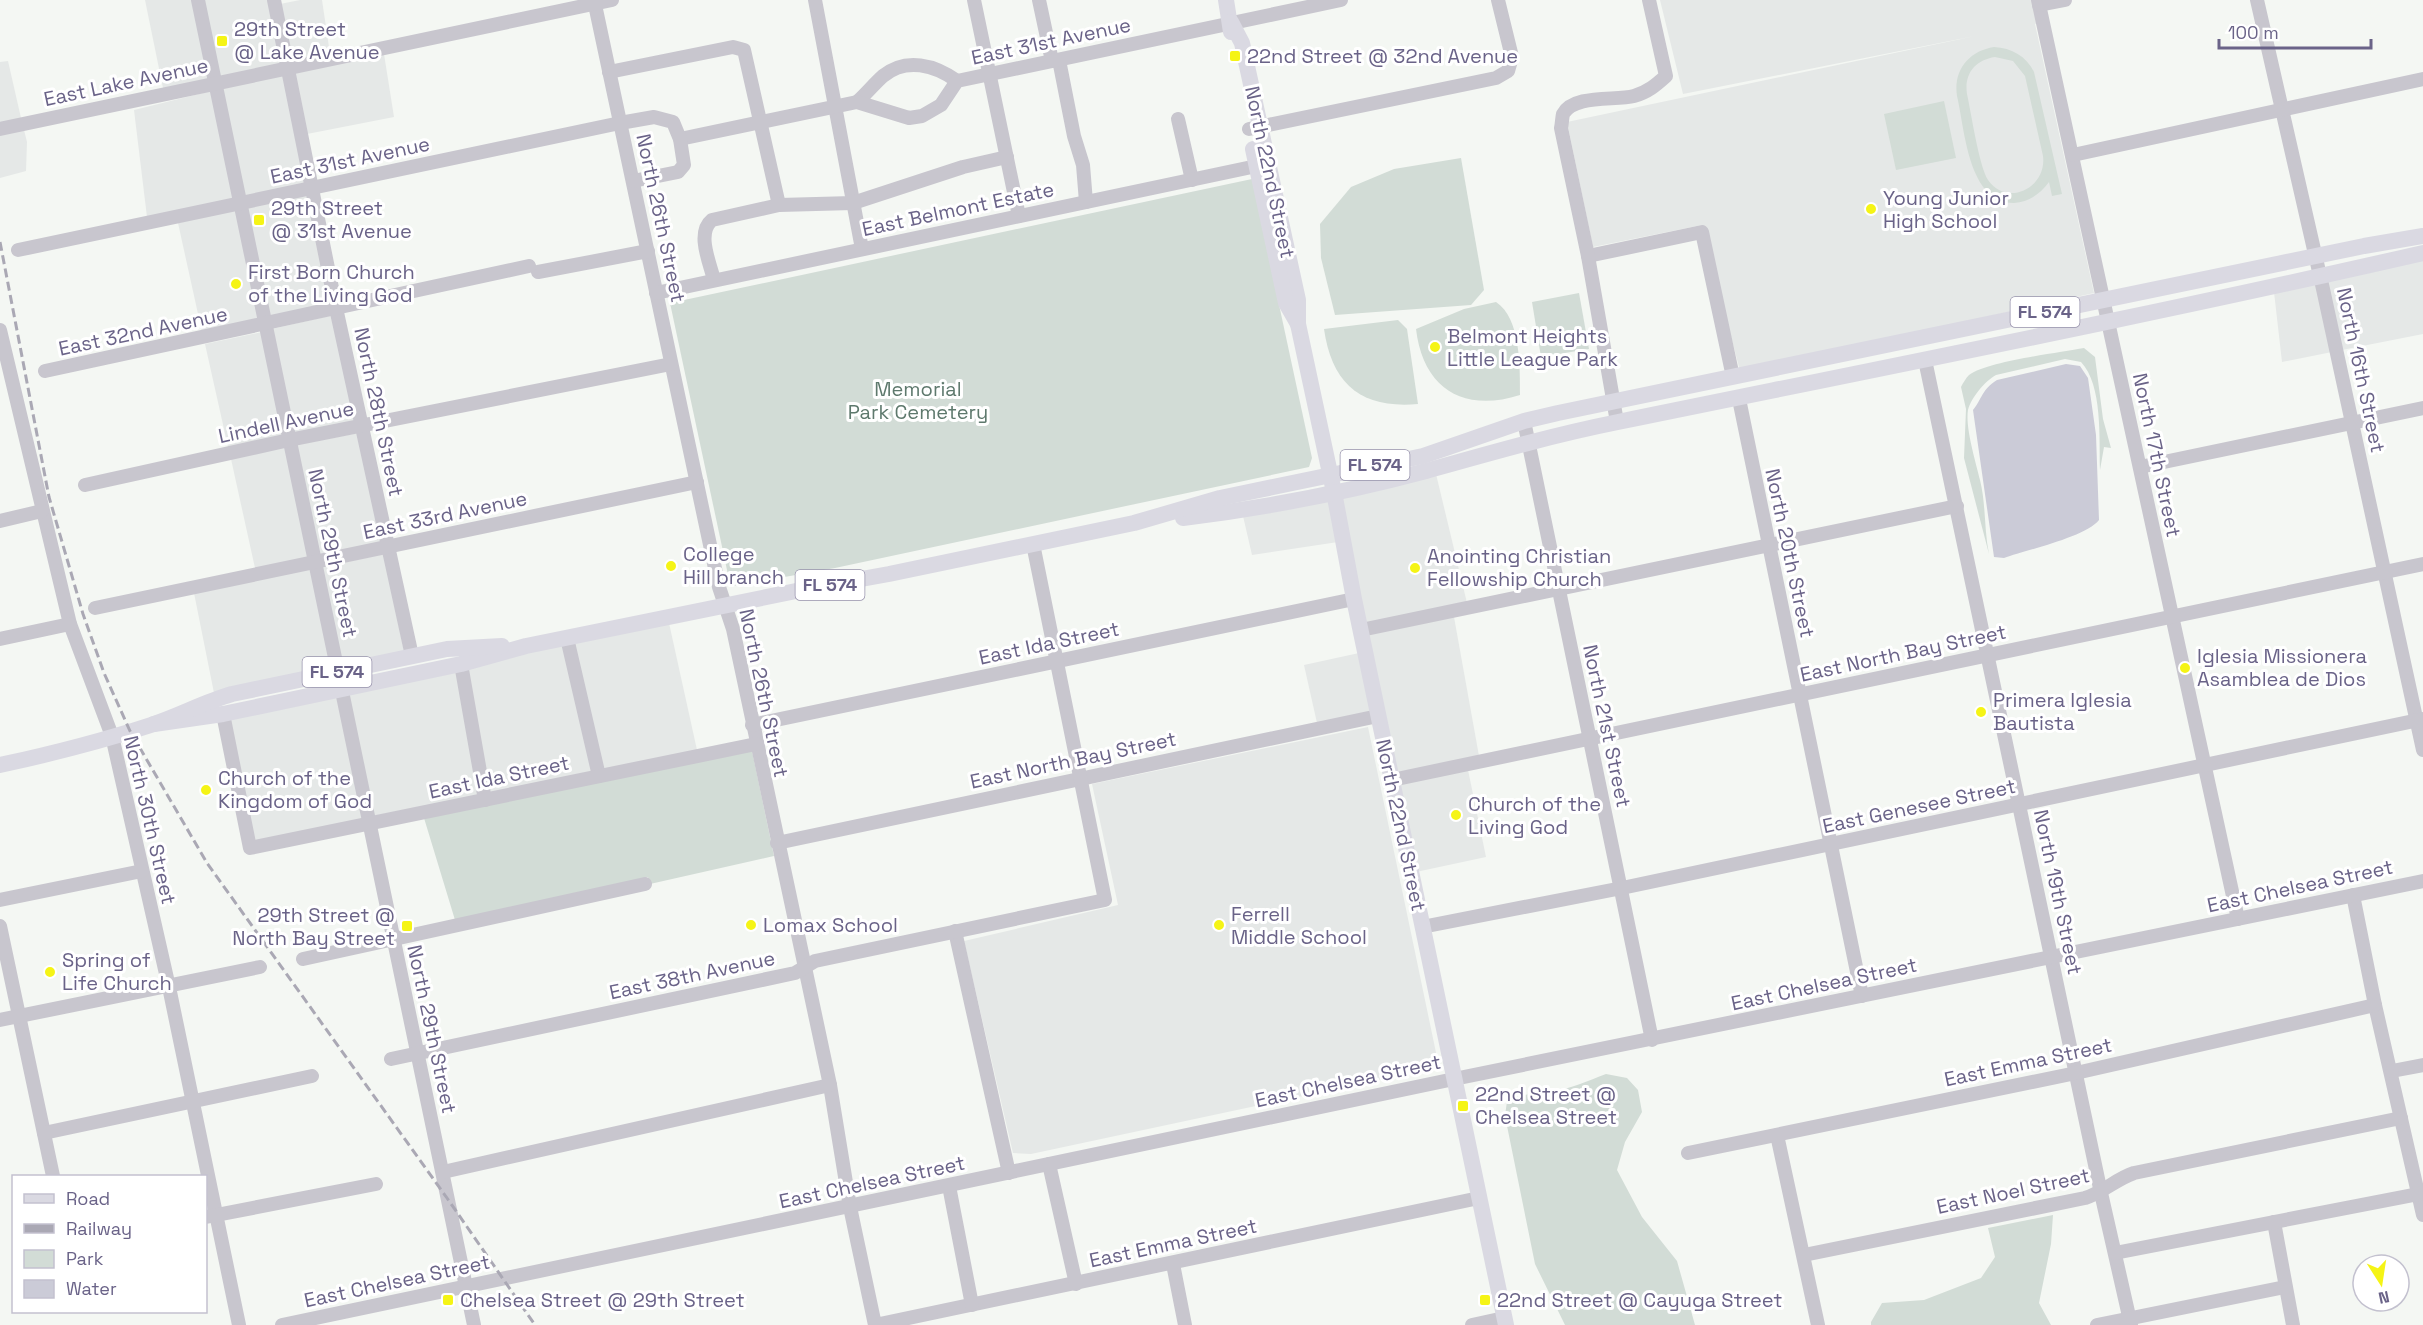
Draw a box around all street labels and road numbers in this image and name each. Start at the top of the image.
street label: East 31st Avenue [969,11,1133,71]
street label: East Lake Avenue [41,52,211,112]
street label: North 22nd Street [1239,84,1301,260]
street label: East 31st Avenue [268,130,432,190]
street label: North 26th Street [630,131,692,305]
street label: East Belmont Estate [860,176,1056,242]
street label: North 16th Street [2331,285,2391,455]
road number: FL 574 [2010,297,2080,327]
street label: East 32nd Avenue [56,300,230,362]
street label: North 28th Street [348,325,410,499]
street label: North 17th Street [2127,371,2187,539]
street label: Lindell Avenue [216,395,356,449]
road number: FL 574 [1340,450,1410,480]
street label: North 29th Street [302,466,364,640]
street label: North 20th Street [1759,466,1821,640]
street label: East 33rd Avenue [361,485,529,545]
road number: FL 574 [796,570,864,600]
street label: North 26th Street [733,606,795,780]
street label: East Ida Street [976,615,1122,671]
street label: East North Bay Street [1798,618,2008,688]
street label: North 21st Street [1577,642,1637,810]
road number: FL 574 [302,657,372,687]
street label: East North Bay Street [968,725,1178,795]
street label: North 30th Street [118,733,182,907]
street label: North 22nd Street [1370,737,1432,913]
street label: East Ida Street [426,749,572,805]
street label: East Genesee Street [1820,773,2018,839]
street label: North 19th Street [2028,807,2088,977]
street label: East Chelsea Street [2205,854,2395,918]
street label: North 29th Street [401,942,463,1116]
street label: East 38th Avenue [607,945,777,1005]
street label: East Chelsea Street [1729,952,1919,1016]
street label: East Emma Street [1942,1032,2114,1092]
street label: East Chelsea Street [1253,1049,1443,1113]
street label: East Chelsea Street [777,1150,967,1214]
street label: East Noel Street [1934,1162,2092,1220]
street label: East Emma Street [1087,1213,1259,1273]
street label: East Chelsea Street [302,1249,492,1313]

